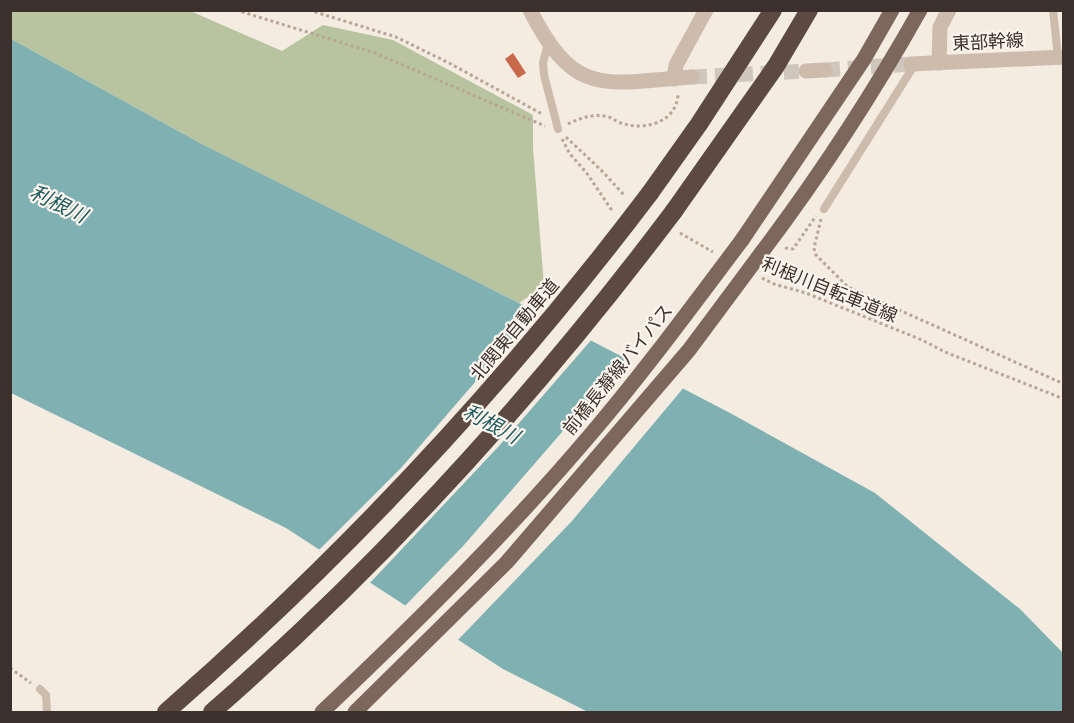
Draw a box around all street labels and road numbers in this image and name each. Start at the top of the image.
street label: 東部幹線 [951,28,1025,54]
street label: 利根川自転車道線 [759,252,901,326]
street label: 北関東自動車道 [465,274,563,384]
street label: 前橋長瀞線バイパス [558,299,676,439]

